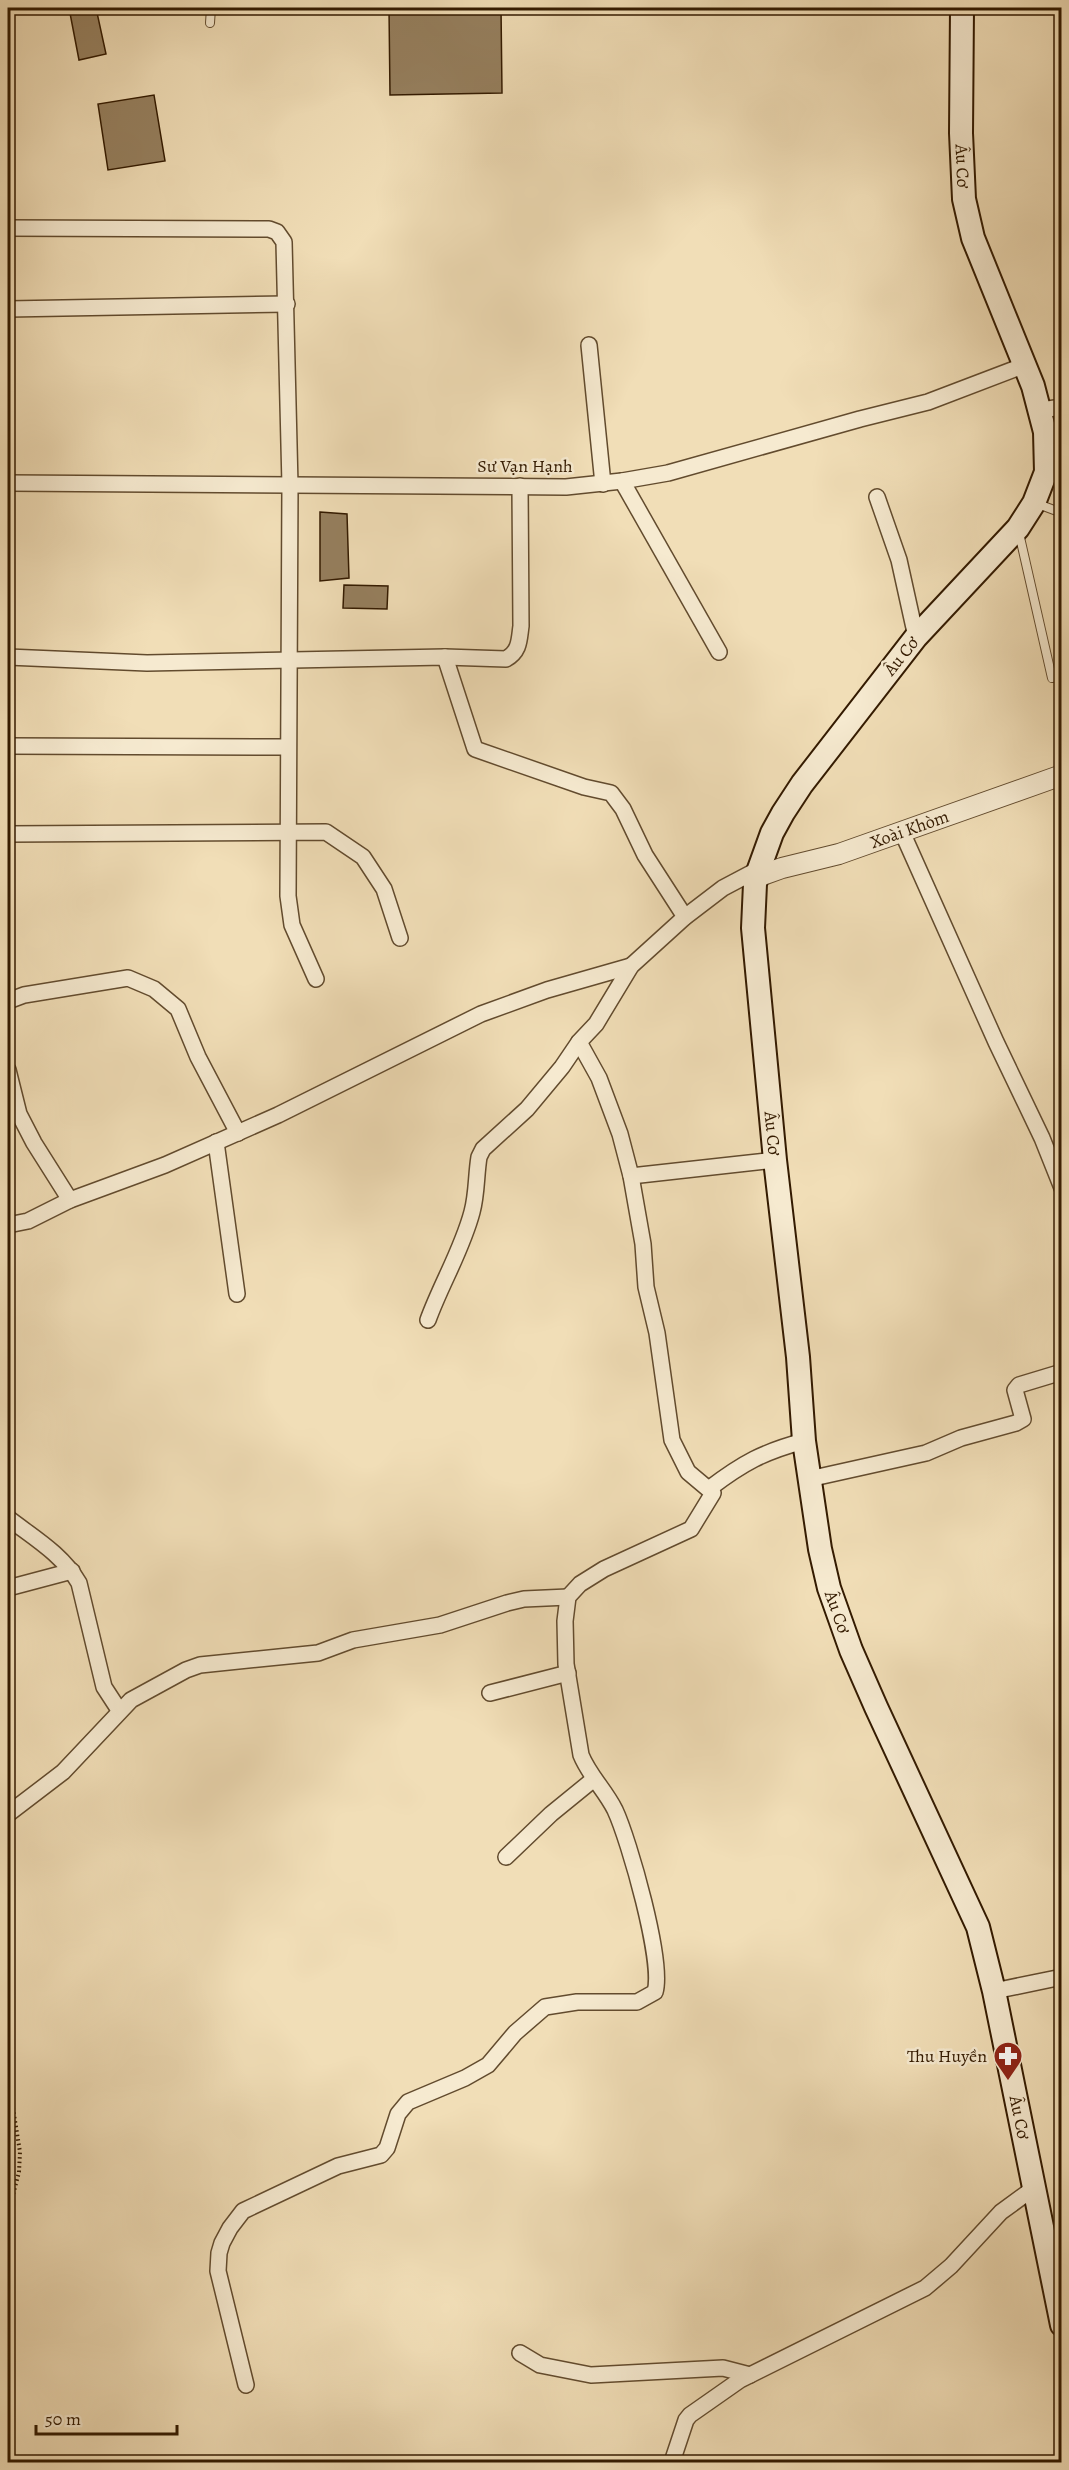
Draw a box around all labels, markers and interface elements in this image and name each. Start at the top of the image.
street label: Âu Cơ [949,143,976,189]
street label: Sư Vạn Hạnh [477,454,573,478]
street label: Âu Cơ [877,631,924,681]
street label: Xoài Khòm [867,804,952,854]
street label: Âu Cơ [758,1109,787,1157]
street label: Âu Cơ [818,1586,856,1637]
pharmacy icon: Thu Huyền [992,2040,1024,2082]
place label: Thu Huyền [907,2044,987,2068]
street label: Âu Cơ [1003,2092,1036,2142]
scale bar [36,2398,177,2436]
text: 50 m [45,2407,81,2431]

